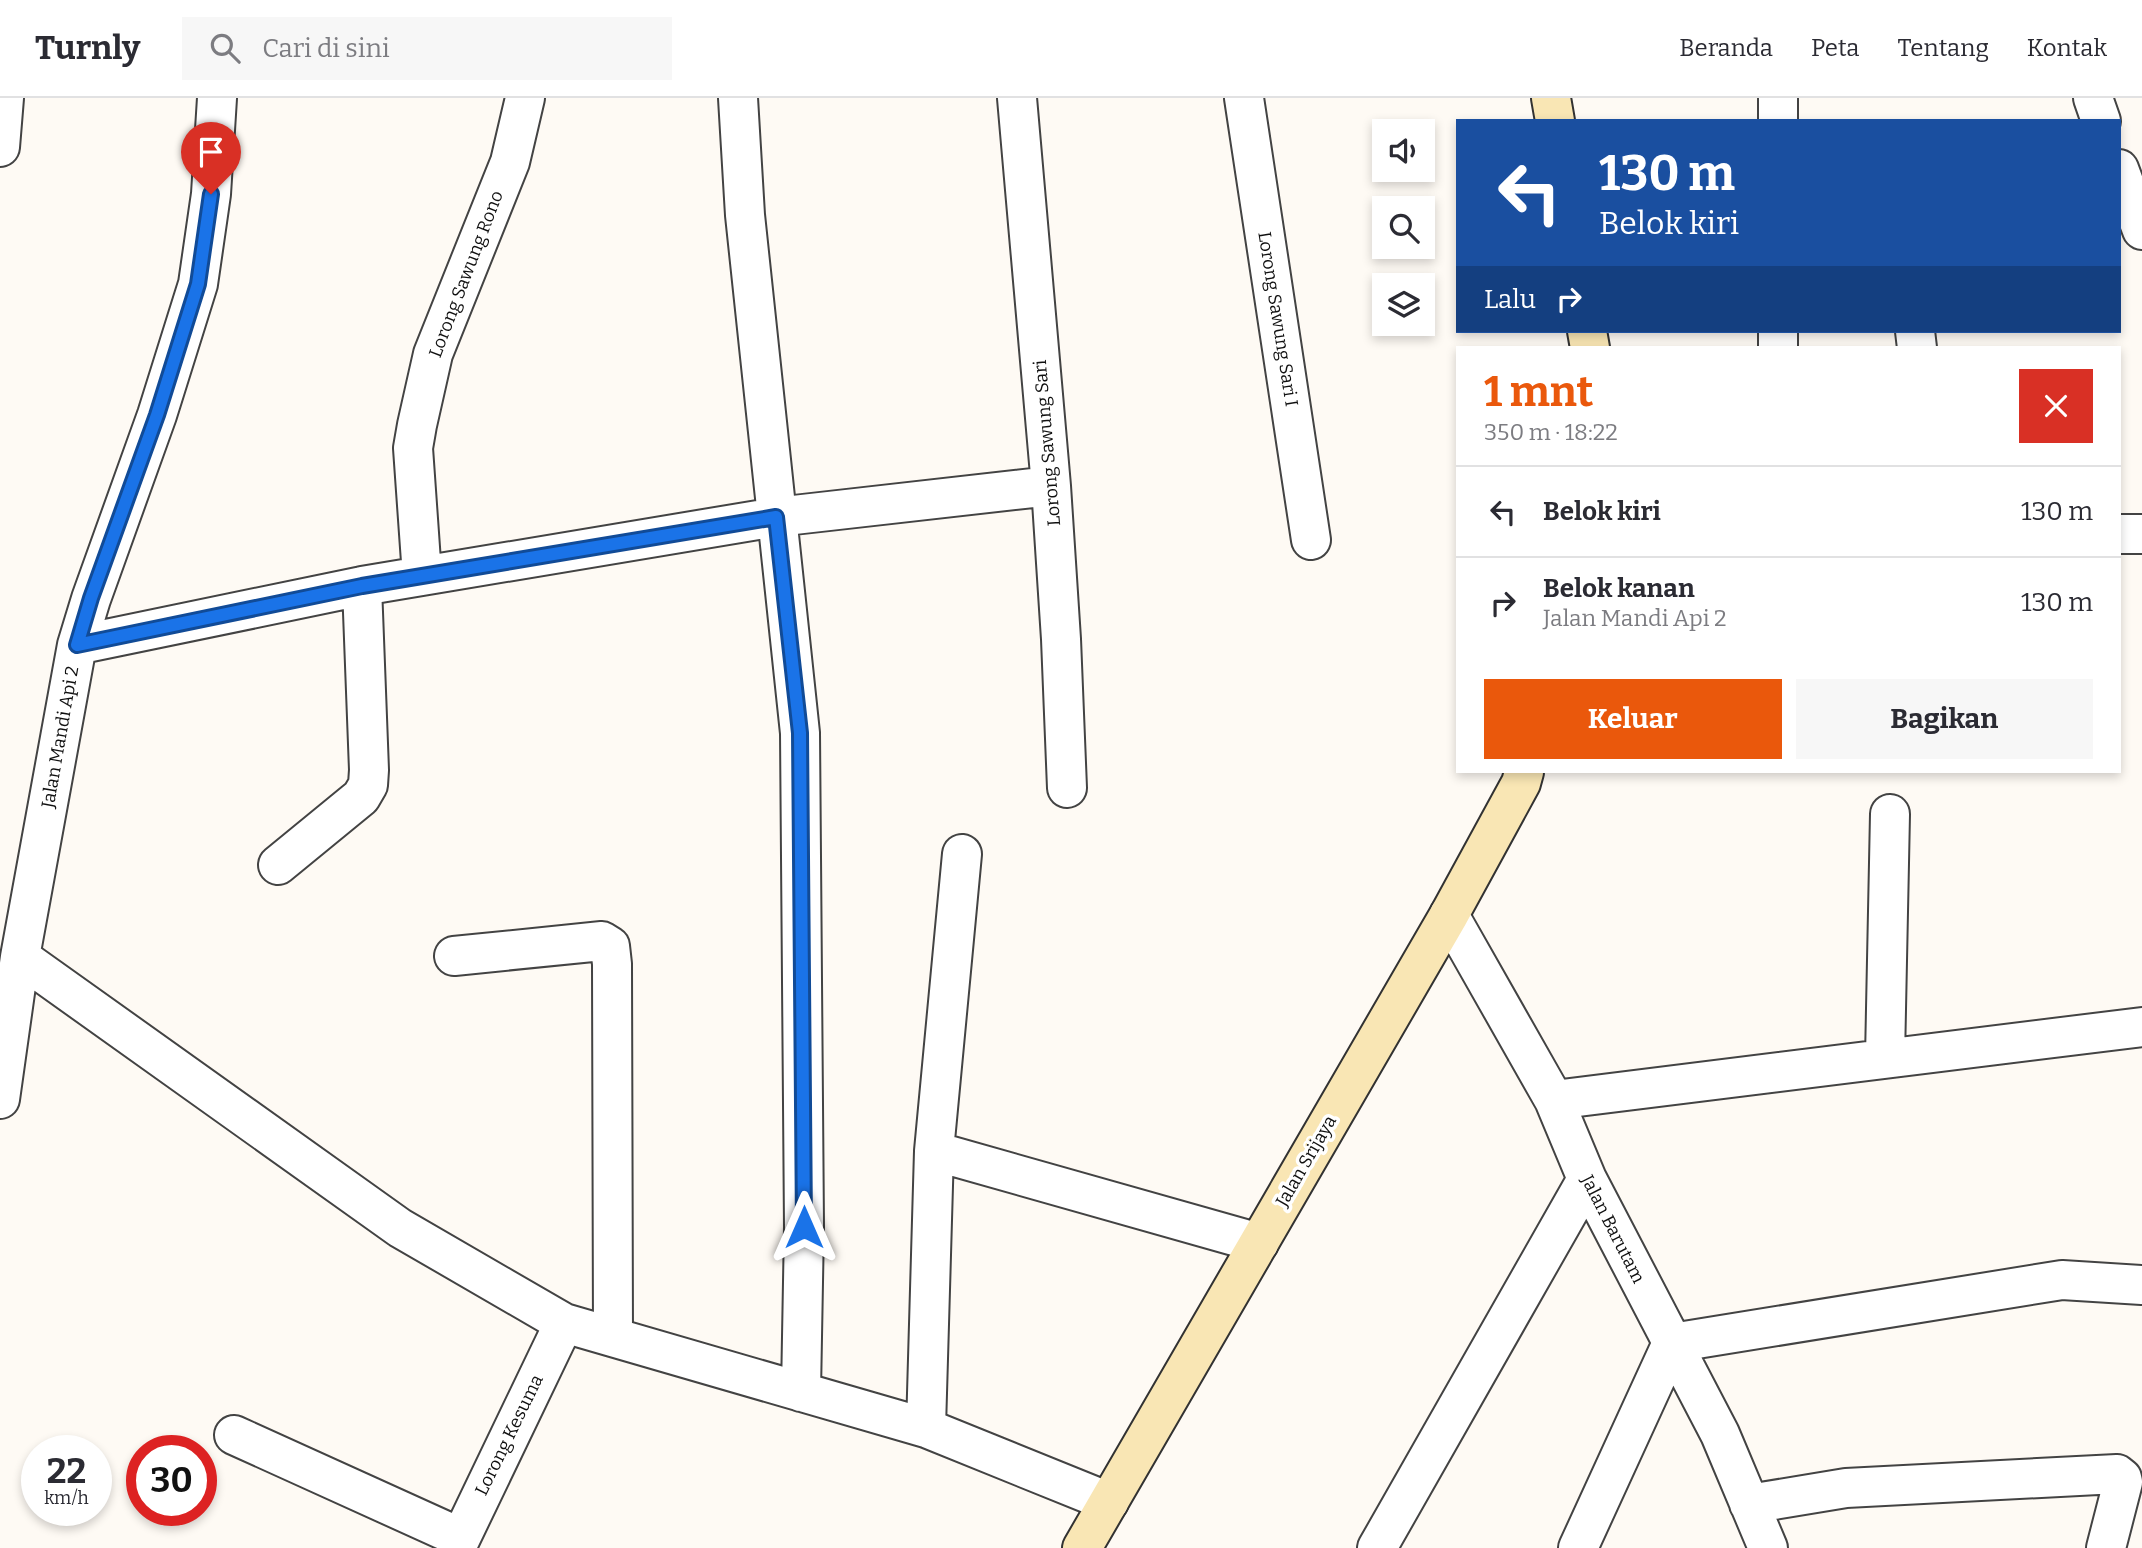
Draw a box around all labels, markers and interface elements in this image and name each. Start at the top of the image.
search box [182,17,672,80]
text: Turnly [35,28,140,68]
icon: search [206,29,244,67]
text: Cari di sini [262,33,390,64]
text: Beranda [1679,34,1773,62]
text: Peta [1811,34,1860,62]
text: Tentang [1898,34,1989,62]
text: Kontak [2027,34,2107,62]
map controls [1372,119,1435,336]
button: sound [1372,119,1435,182]
pin [181,122,241,194]
icon: arrive [192,133,230,171]
text: 130 m [1599,144,1735,203]
icon: left [1484,147,1575,238]
street label: Lorong Sawung Rono [424,187,508,361]
button: search [1372,196,1435,259]
text: Belok kiri [1599,204,1739,242]
street label: Lorong Sawung Sari I [1253,230,1303,408]
button: layers [1372,273,1435,336]
icon: right [1550,280,1588,318]
text: Lalu [1484,284,1536,315]
street label: Lorong Sawung Sari [1029,359,1065,527]
text: 1 mnt [1484,367,1593,417]
button: close [2019,369,2093,443]
text: 350 m · 18:22 [1484,418,1618,446]
icon: left [1484,493,1522,531]
text: Belok kiri [1543,496,1661,527]
text: 130 m [2021,496,2093,527]
text: Belok kanan [1543,573,1695,604]
icon: right [1484,584,1522,622]
text: 130 m [2021,587,2093,618]
text: Jalan Mandi Api 2 [1543,604,1727,632]
street label: Jalan Mandi Api 2 [37,664,83,811]
button: Keluar [1484,679,1782,759]
button: Bagikan [1796,679,2093,759]
street label: Jalan Srijaya [1271,1111,1341,1211]
street label: Jalan Barutam [1576,1170,1650,1287]
position arrow [767,1190,841,1264]
street label: Lorong Kesuma [470,1371,548,1499]
speed limit sign: 30 [126,1435,217,1526]
text: 22 [47,1450,86,1492]
text: km/h [44,1487,89,1509]

